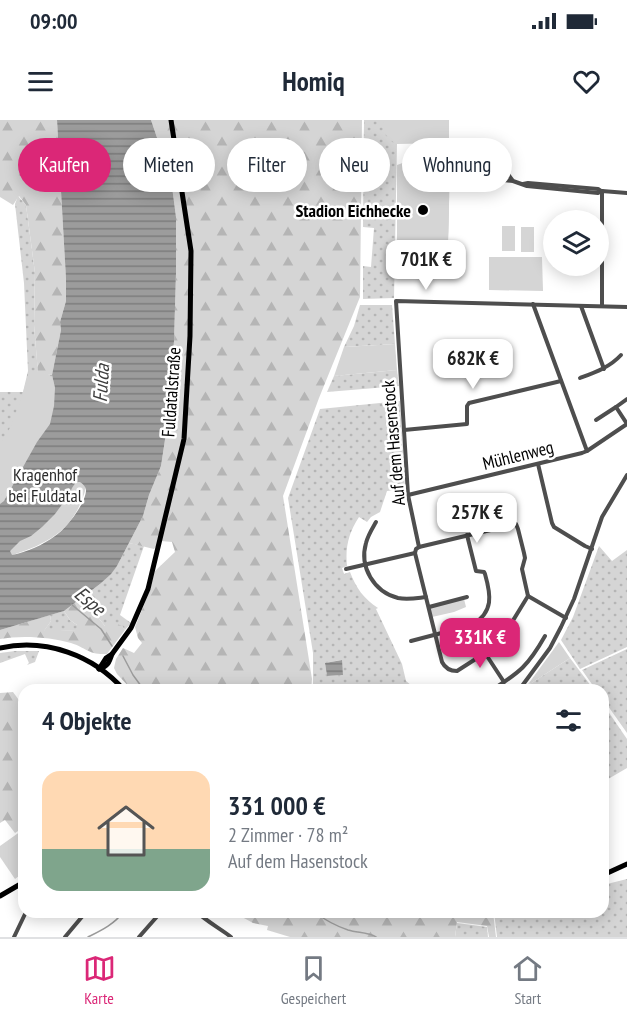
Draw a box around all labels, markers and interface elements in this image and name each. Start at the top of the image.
text: 09:00 [30,7,78,35]
text: Homiq [282,64,345,98]
icon: menu [24,65,57,98]
icon: heart [570,65,603,98]
chip: Kaufen [18,138,111,192]
chip: Mieten [123,138,215,192]
chip: Filter [227,138,307,192]
chip: Neu [319,138,390,192]
chip: Wohnung [402,138,512,192]
place label: Stadion Eichhecke [295,199,411,222]
marker: Stadion Eichhecke [416,203,430,217]
map controls [543,210,609,276]
button: layers [543,210,609,276]
pin: 701K € [377,240,475,291]
text: 701K € [400,246,452,272]
pin: 682K € [424,339,522,390]
text: 682K € [447,345,499,371]
street label: Fuldatalstraße [156,346,186,438]
water label: Fulda [87,362,115,403]
street label: Auf dem Hasenstock [376,379,410,507]
street label: Mühlenweg [480,435,556,475]
park label: Kragenhof bei Fuldatal [8,463,83,507]
pin: 257K € [428,493,526,544]
text: 257K € [451,499,503,525]
water label: Espe [69,581,112,622]
pin: 331K € [431,618,529,669]
text: 331K € [454,624,506,650]
text: 4 Objekte [42,704,132,737]
icon: filters [552,704,585,737]
text: 331 000 € [228,789,326,822]
icon: home [90,795,162,867]
text: 2 Zimmer · 78 m² [228,822,348,848]
text: Auf dem Hasenstock [228,848,368,874]
tab: Karte [83,952,116,1008]
tab: Gespeichert [281,952,346,1008]
tab: Start [511,952,544,1008]

